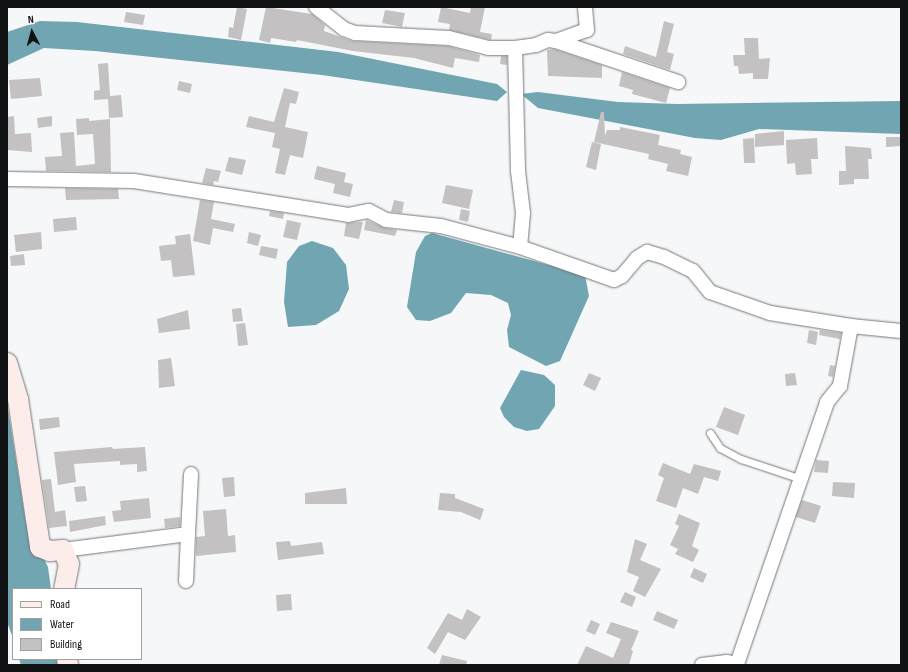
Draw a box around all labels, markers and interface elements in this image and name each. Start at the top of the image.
north arrow [12,12,52,52]
text: N [27,13,34,26]
legend [12,588,142,660]
text: Road [50,597,70,612]
text: Water [50,617,74,632]
text: Building [50,637,82,652]

